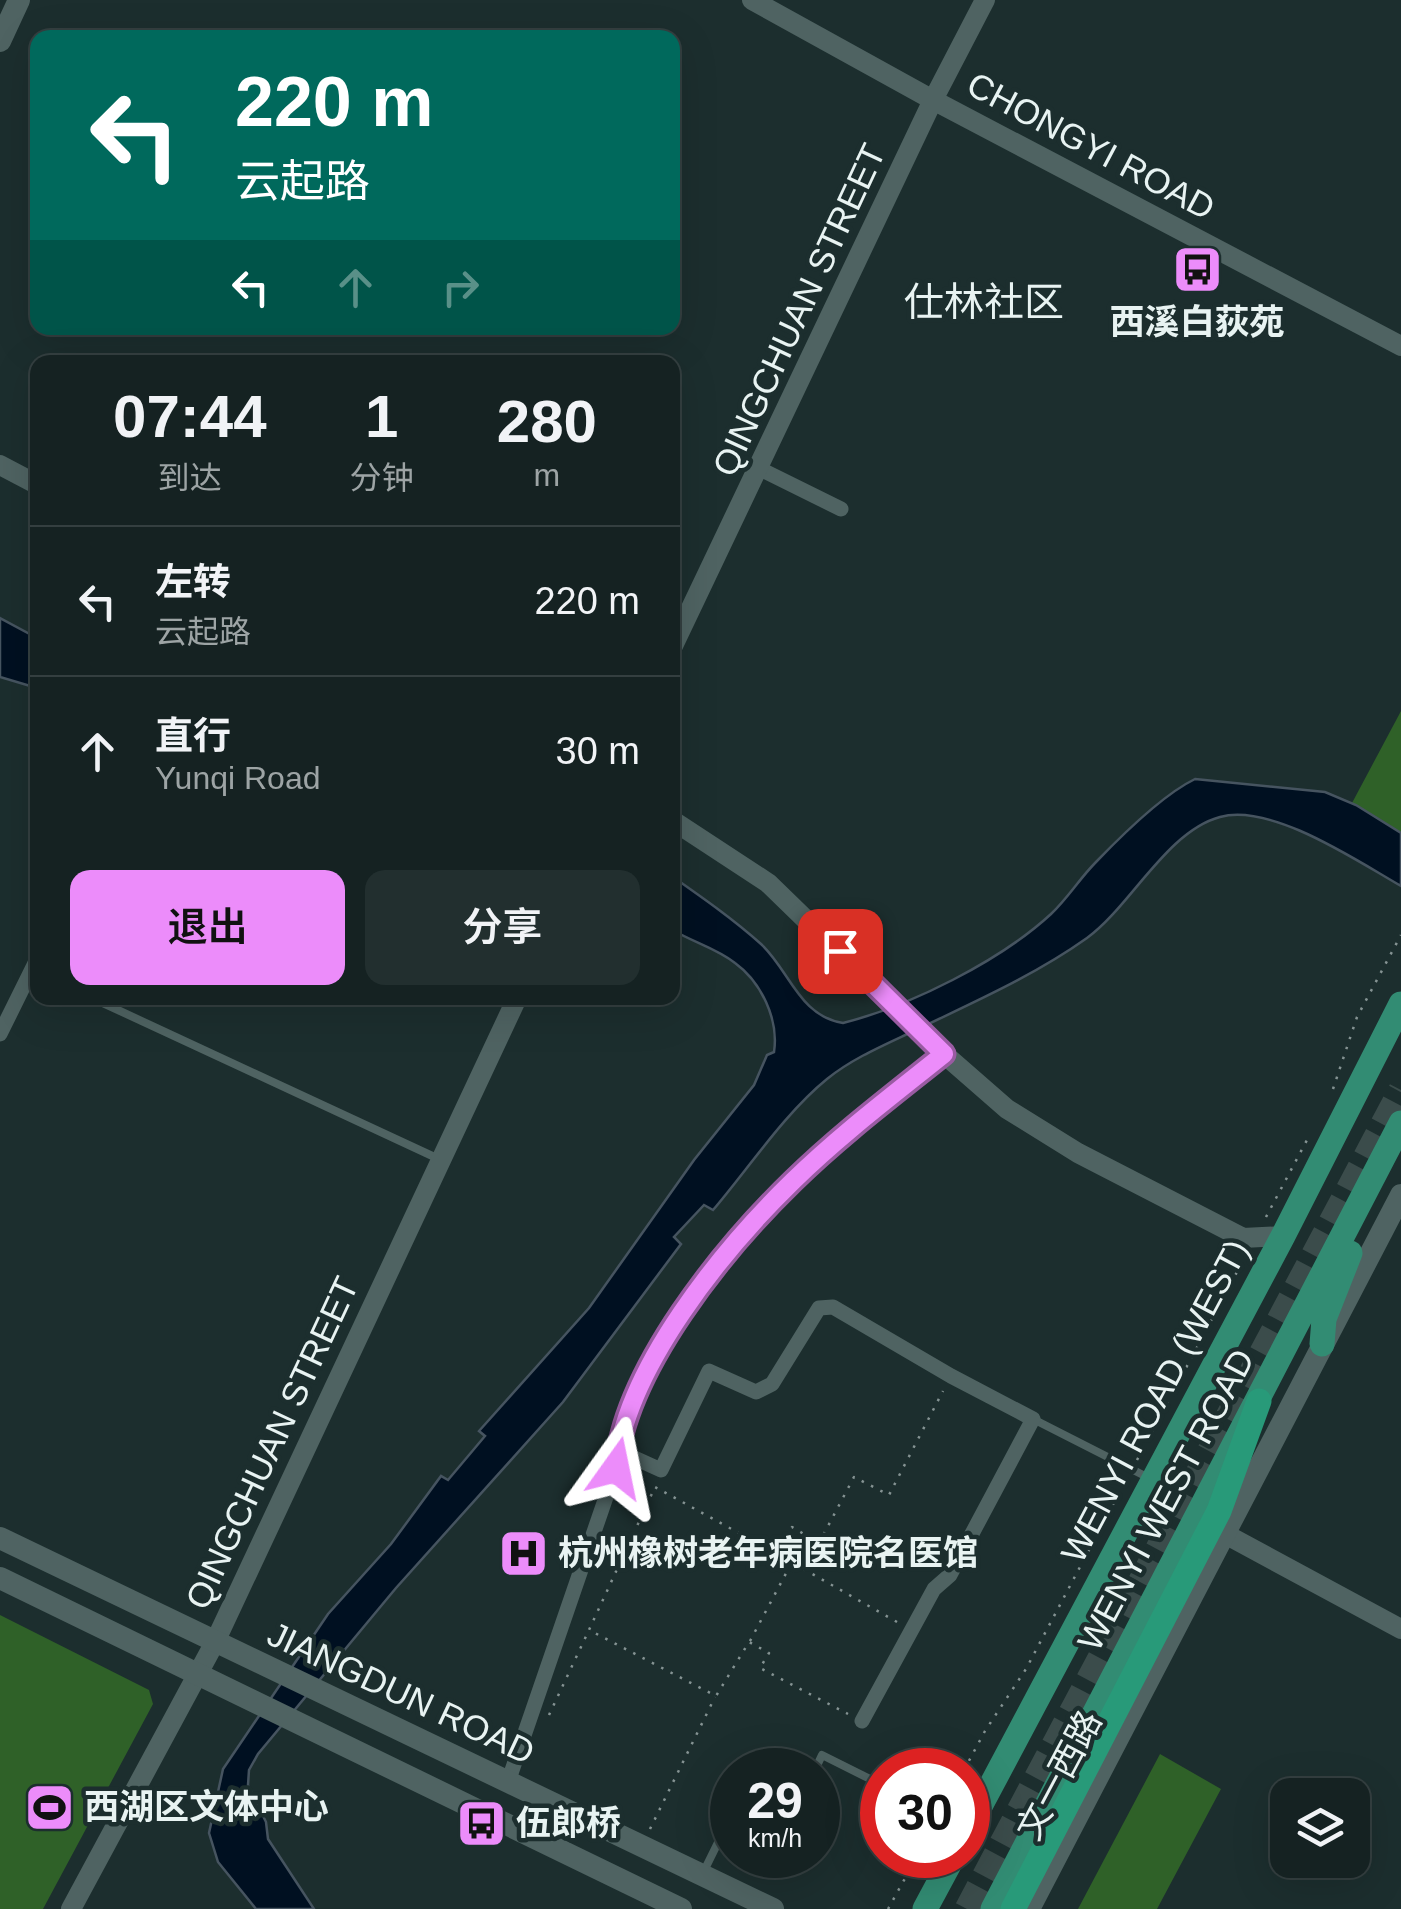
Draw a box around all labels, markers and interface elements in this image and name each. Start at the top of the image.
text: 220 m [235,63,433,141]
street label: CHONGYI ROAD [961,64,1221,227]
icon: left [70,70,200,200]
street label: QINGCHUAN STREET [704,138,893,482]
text: 云起路 [235,156,370,207]
bus stop icon: 西溪白荻苑 [1171,244,1223,296]
icon: left [223,260,278,315]
icon: ahead [328,260,383,315]
icon: right [433,260,488,315]
district label: 仕林社区 [904,280,1064,324]
place label: 西溪白荻苑 [1109,302,1285,341]
text: 07:44 [113,383,267,450]
text: 1 [365,383,398,450]
text: 280 [497,388,597,455]
text: m [533,457,560,493]
text: 到达 [158,460,222,496]
text: 分钟 [350,460,414,496]
text: 左转 [155,561,231,603]
icon: left [70,574,125,629]
text: 220 m [534,580,640,622]
text: 云起路 [155,614,251,650]
text: 直行 [155,715,231,757]
icon: ahead [70,724,125,779]
text: 30 m [556,730,640,772]
text: Yunqi Road [155,760,320,796]
button: 退出 [70,870,345,985]
button: 分享 [365,870,640,985]
pin [798,909,883,994]
icon: arrive [813,924,868,979]
street label: WENYI ROAD (WEST) [1053,1233,1256,1569]
street label: QINGCHUAN STREET [177,1271,366,1615]
street label: WENYI WEST ROAD [1070,1342,1262,1657]
position arrow [564,1416,668,1520]
hospital icon: 杭州橡树老年病医院名医馆 [497,1527,549,1579]
place label: 杭州橡树老年病医院名医馆 [558,1533,978,1572]
street label: JIANGDUN ROAD [262,1614,541,1771]
street label: 文一西路 [1008,1704,1109,1846]
speed limit sign: 30 [860,1748,990,1878]
text: 29 [747,1773,803,1829]
map controls [1270,1778,1370,1878]
button: layers [1270,1778,1370,1878]
sports icon: 西湖区文体中心 [23,1781,75,1833]
place label: 西湖区文体中心 [84,1787,329,1826]
bus stop icon: 伍郎桥 [455,1797,507,1849]
place label: 伍郎桥 [516,1803,621,1842]
text: km/h [748,1824,802,1852]

